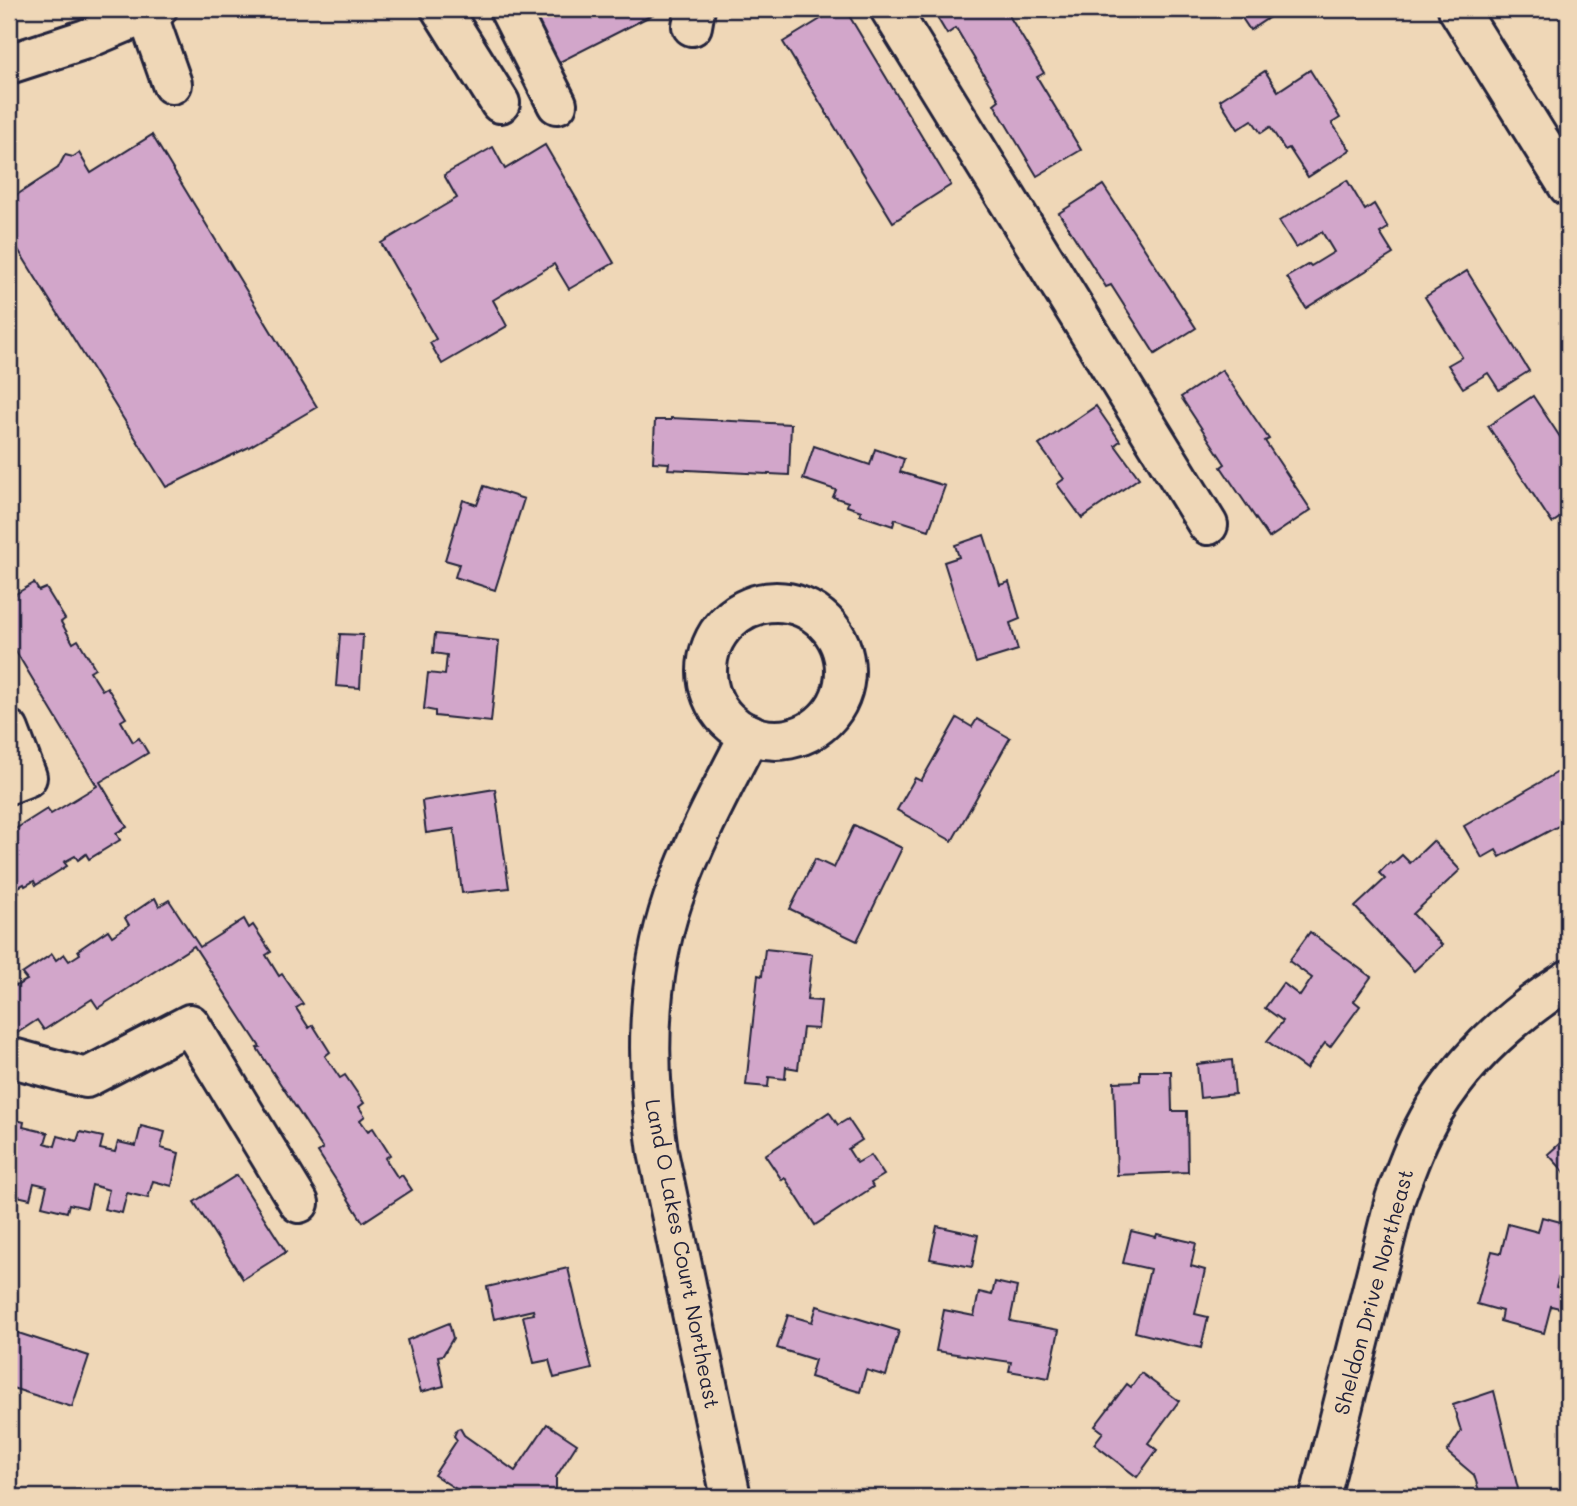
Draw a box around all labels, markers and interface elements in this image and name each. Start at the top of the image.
street label: Land O Lakes Court Northeast [640,1097,727,1411]
street label: Sheldon Drive Northeast [1327,1166,1418,1417]

